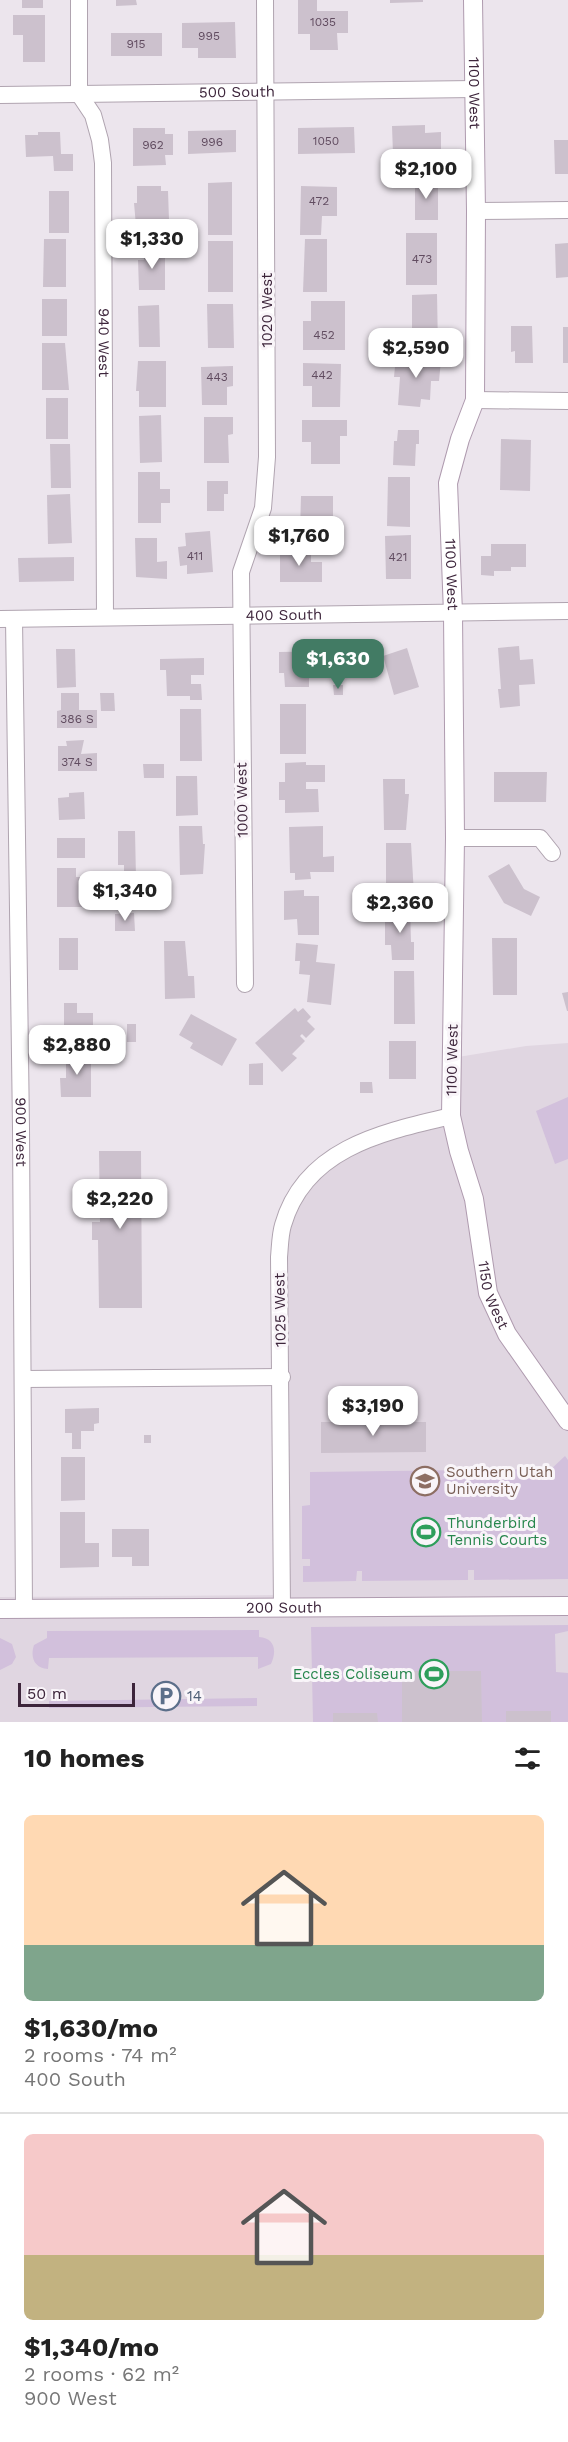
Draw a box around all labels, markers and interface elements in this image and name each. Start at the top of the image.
house number: 1035 [310,15,336,29]
house number: 995 [198,29,220,43]
house number: 915 [126,37,146,51]
street label: 1100 West [465,57,484,130]
street label: 500 South [199,83,275,101]
house number: 1050 [313,134,339,148]
house number: 996 [201,135,223,149]
house number: 962 [142,138,164,152]
pin: $2,100 [377,149,475,200]
text: $2,100 [395,156,457,180]
house number: 472 [309,194,329,208]
pin: $1,330 [103,219,201,270]
text: $1,330 [120,226,184,250]
house number: 473 [412,252,432,266]
street label: 1020 West [258,272,276,347]
street label: 940 West [95,308,113,378]
house number: 452 [313,328,335,342]
pin: $2,590 [367,328,465,379]
text: $2,590 [382,335,450,359]
house number: 442 [311,368,333,382]
house number: 443 [206,370,228,384]
pin: $1,760 [250,516,348,567]
text: $1,760 [268,523,330,547]
street label: 1100 West [441,538,462,612]
house number: 411 [187,549,203,563]
house number: 421 [388,550,408,564]
street label: 400 South [246,605,322,625]
pin: $1,630 [289,639,387,690]
text: $1,630 [306,646,370,670]
house number: 386 S [60,712,94,726]
house number: 374 S [61,755,93,769]
street label: 1000 West [232,761,252,838]
pin: $1,340 [76,871,174,922]
text: $1,340 [93,878,157,902]
pin: $2,360 [351,883,449,934]
text: $2,360 [366,890,434,914]
street label: 1100 West [442,1023,462,1096]
pin: $2,880 [28,1025,126,1076]
text: $2,880 [43,1032,111,1056]
street label: 900 West [12,1097,30,1167]
pin: $2,220 [71,1179,169,1230]
text: $2,220 [86,1186,154,1210]
street label: 1150 West [474,1260,513,1333]
street label: 1025 West [270,1272,290,1347]
pin: $3,190 [324,1386,422,1437]
text: $3,190 [342,1393,404,1417]
place label: Southern Utah University [446,1463,553,1498]
school or university icon: Southern Utah University [409,1465,441,1497]
place label: Thunderbird Tennis Courts [447,1514,547,1549]
sports icon: Thunderbird Tennis Courts [410,1516,442,1548]
street label: 200 South [246,1598,322,1617]
sports icon: Eccles Coliseum [418,1658,450,1690]
place label: Eccles Coliseum [293,1665,413,1683]
scale bar [18,1680,135,1708]
parking icon: 14 [150,1680,182,1712]
text: 50 m [27,1684,67,1703]
place label: 14 [187,1687,202,1705]
icon: filters [511,1742,544,1775]
text: 10 homes [24,1743,144,1773]
icon: home [230,1854,338,1962]
text: $1,630/mo [24,2013,158,2043]
text: 2 rooms · 74 m² [24,2043,177,2067]
text: 400 South [24,2067,126,2091]
icon: home [230,2173,338,2281]
text: $1,340/mo [24,2332,159,2362]
text: 2 rooms · 62 m² [24,2362,179,2386]
text: 900 West [24,2386,117,2410]

